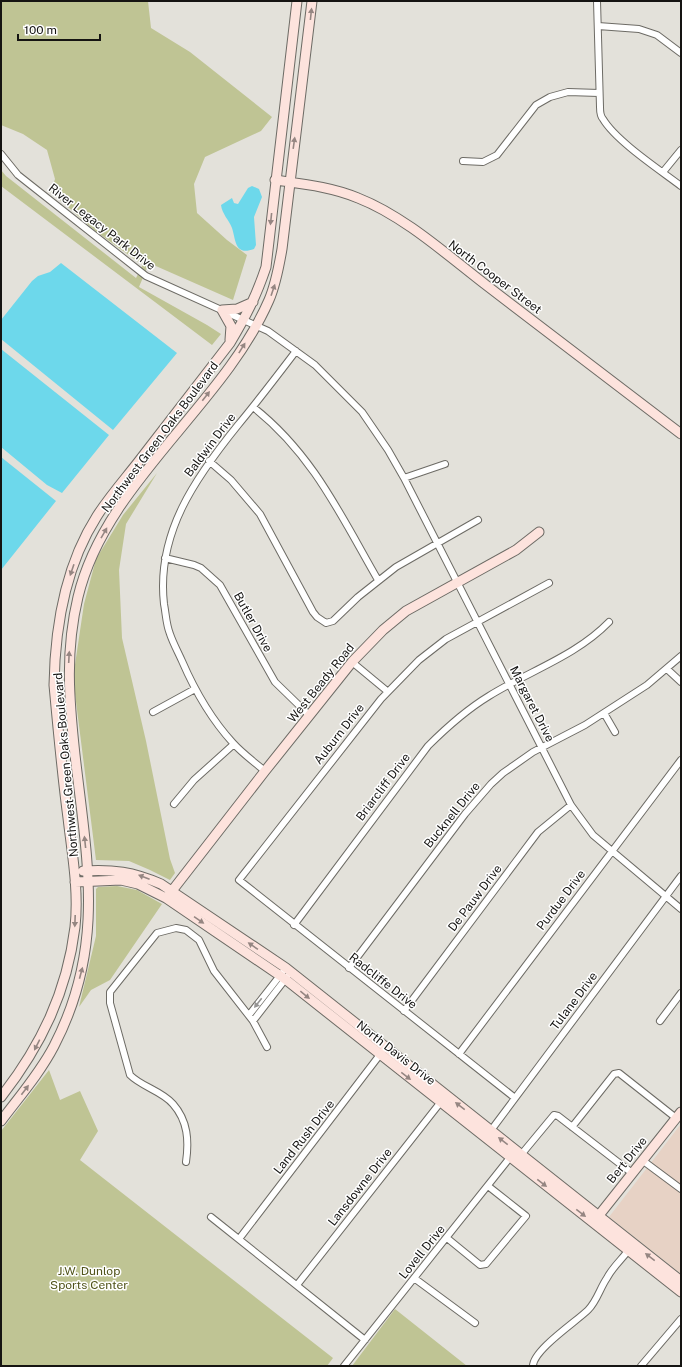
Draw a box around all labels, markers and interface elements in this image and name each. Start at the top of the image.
one-way arrow [307,8,314,20]
scale bar [18,16,100,42]
text: 100 m [24,23,57,37]
one-way arrow [291,137,298,149]
street label: River Legacy Park Drive [46,181,158,273]
one-way arrow [268,212,275,225]
street label: North Cooper Street [446,237,545,317]
one-way arrow [270,284,276,296]
one-way arrow [238,343,246,353]
street label: Northwest Green Oaks Boulevard [99,359,221,515]
one-way arrow [202,390,211,401]
street label: Baldwin Drive [181,410,239,480]
one-way arrow [100,527,107,539]
one-way arrow [69,564,75,576]
street label: Butler Drive [231,590,275,654]
street label: West Beady Road [285,641,357,725]
one-way arrow [66,651,73,663]
street label: Margaret Drive [507,664,557,744]
street label: Northwest Green Oaks Boulevard [51,672,81,858]
street label: Auburn Drive [311,701,367,767]
street label: Briarcliff Drive [353,750,413,823]
street label: Bucknell Drive [421,779,483,851]
one-way arrow [82,836,88,848]
street label: De Pauw Drive [445,862,505,934]
street label: Purdue Drive [534,867,588,933]
one-way arrow [137,873,149,879]
one-way arrow [71,915,78,927]
one-way arrow [193,916,204,924]
one-way arrow [248,942,259,950]
street label: Radcliffe Drive [346,950,420,1012]
one-way arrow [78,967,84,979]
street label: Tulane Drive [548,969,600,1033]
one-way arrow [299,991,310,999]
one-way arrow [254,997,263,1008]
street label: North Davis Drive [354,1018,438,1088]
one-way arrow [34,1039,40,1050]
one-way arrow [401,1072,412,1080]
one-way arrow [21,1084,29,1095]
street label: Land Rush Drive [271,1097,337,1177]
one-way arrow [454,1102,465,1111]
street label: Bert Drive [604,1134,650,1186]
one-way arrow [498,1136,509,1145]
street label: Lansdowne Drive [325,1145,395,1229]
one-way arrow [536,1179,547,1187]
one-way arrow [575,1209,586,1218]
street label: Lovell Drive [396,1222,448,1282]
one-way arrow [645,1253,656,1261]
park label: J.W. Dunlop Sports Center [50,1264,128,1292]

